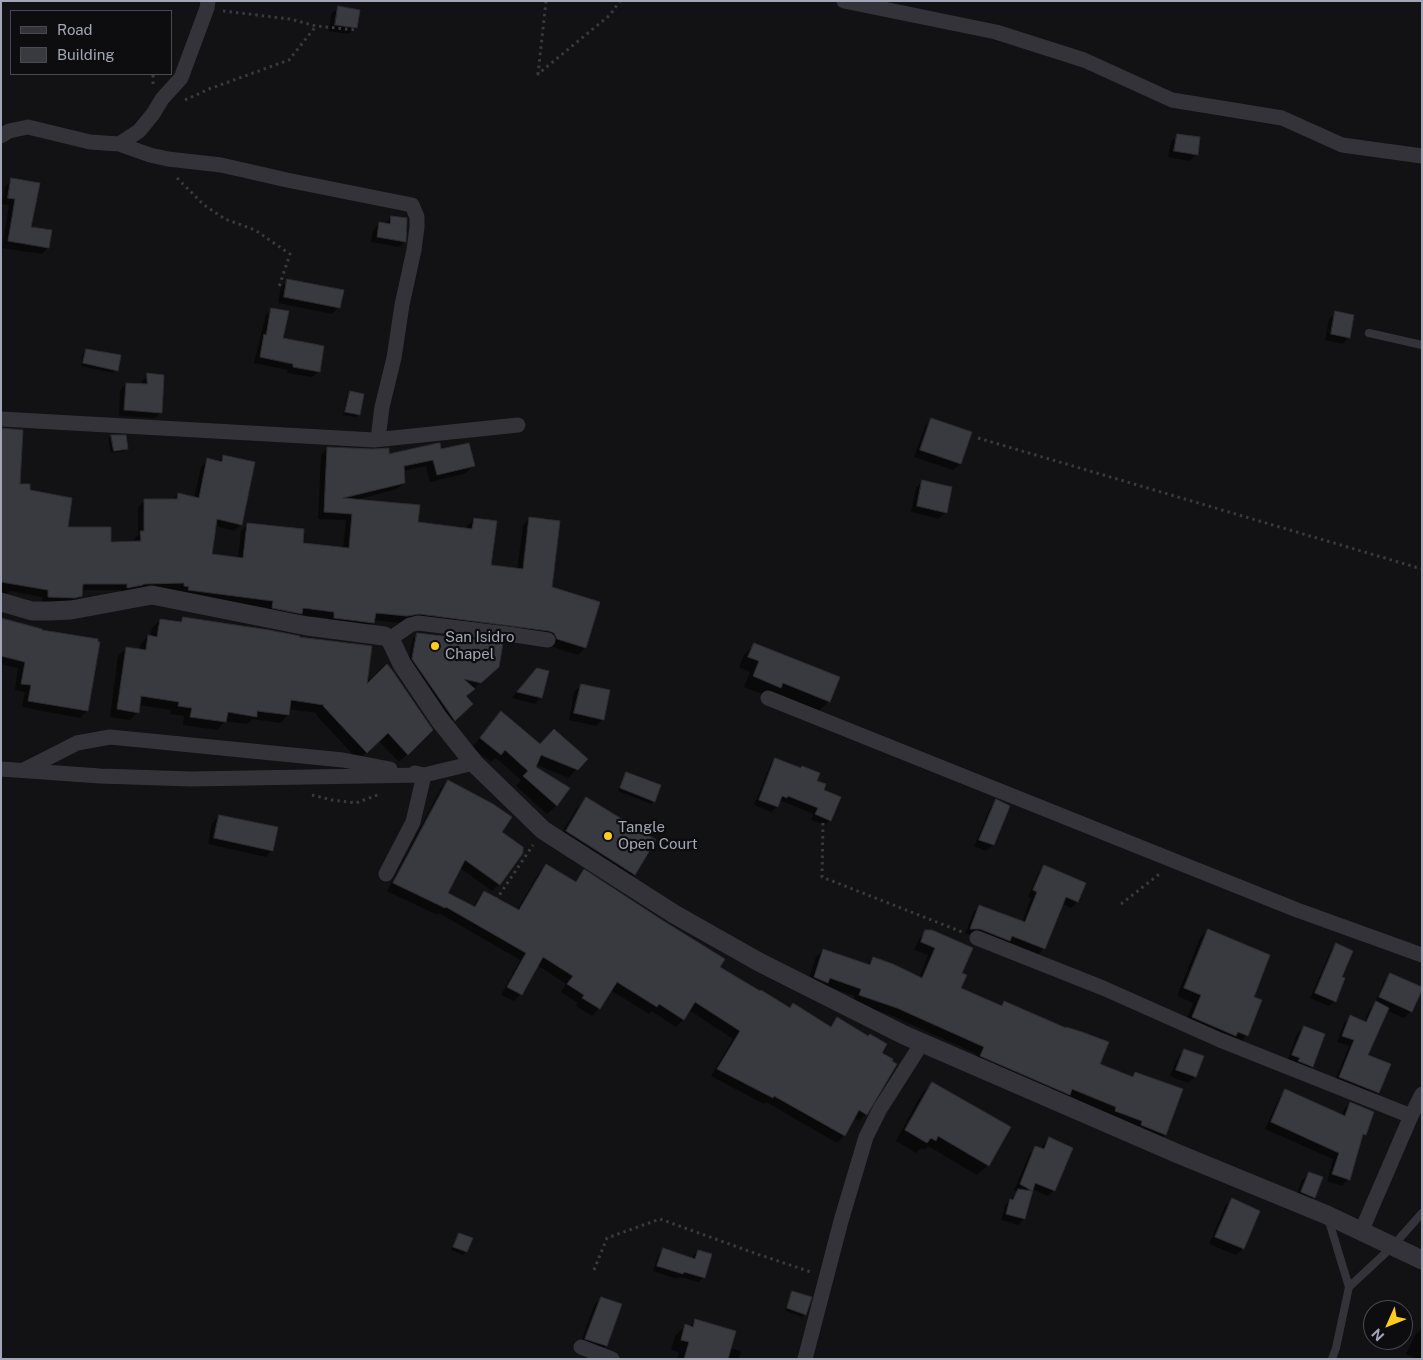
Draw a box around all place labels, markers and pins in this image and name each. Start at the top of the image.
place label: San Isidro Chapel [445,628,514,663]
marker: San Isidro Chapel [429,640,441,652]
place label: Tangle Open Court [618,818,698,853]
marker: Tangle Open Court [602,830,614,842]

